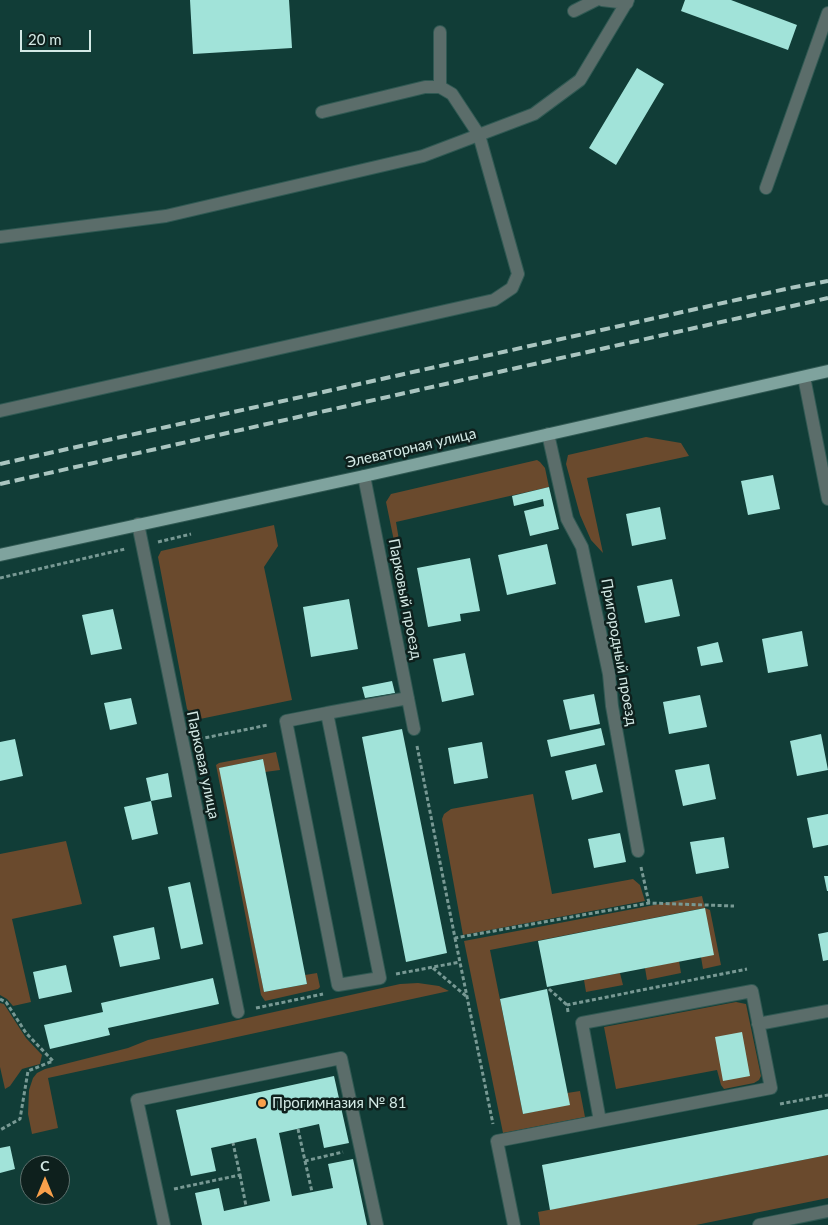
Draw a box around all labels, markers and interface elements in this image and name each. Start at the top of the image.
scale bar [22,20,94,52]
text: 20 m [28,30,62,48]
street label: Элеваторная улица [344,424,478,472]
street label: Парковый проезд [384,537,426,661]
street label: Пригородный проезд [597,577,641,727]
street label: Парковая улица [183,709,223,821]
place label: Прогимназия № 81 [272,1094,406,1112]
marker: Прогимназия № 81 [256,1097,268,1109]
north arrow [20,1155,70,1205]
text: С [40,1157,50,1174]

